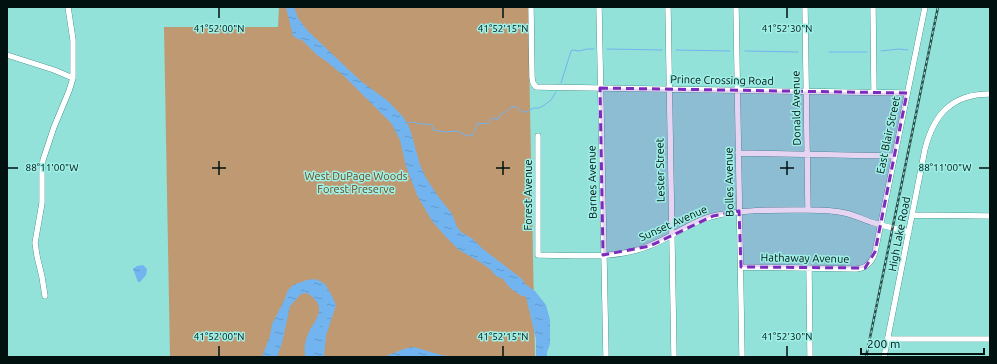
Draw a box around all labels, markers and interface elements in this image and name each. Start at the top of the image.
text: 41°52'00"N [194,23,244,34]
text: 41°52'15"N [478,23,528,34]
text: 41°52'30"N [762,23,812,34]
street label: Donald Avenue [789,70,803,146]
street label: Prince Crossing Road [670,73,774,87]
street label: East Blair Street [874,94,902,175]
street label: Lester Street [653,137,667,202]
street label: Barnes Avenue [585,145,599,219]
street label: Bolles Avenue [722,147,736,217]
street label: Forest Avenue [522,159,534,231]
text: 88°11'00"W [26,162,78,173]
text: 88°11'00"W [919,162,971,173]
park label: West DuPage Woods Forest Preserve [305,170,408,195]
street label: High Lake Road [886,196,912,272]
street label: Sunset Avenue [637,203,709,243]
street label: Hathaway Avenue [761,251,849,265]
scale bar [861,330,984,356]
text: 41°52'00"N [194,331,244,342]
text: 41°52'15"N [478,331,528,342]
text: 41°52'30"N [762,331,812,342]
text: 200 m [867,337,900,350]

